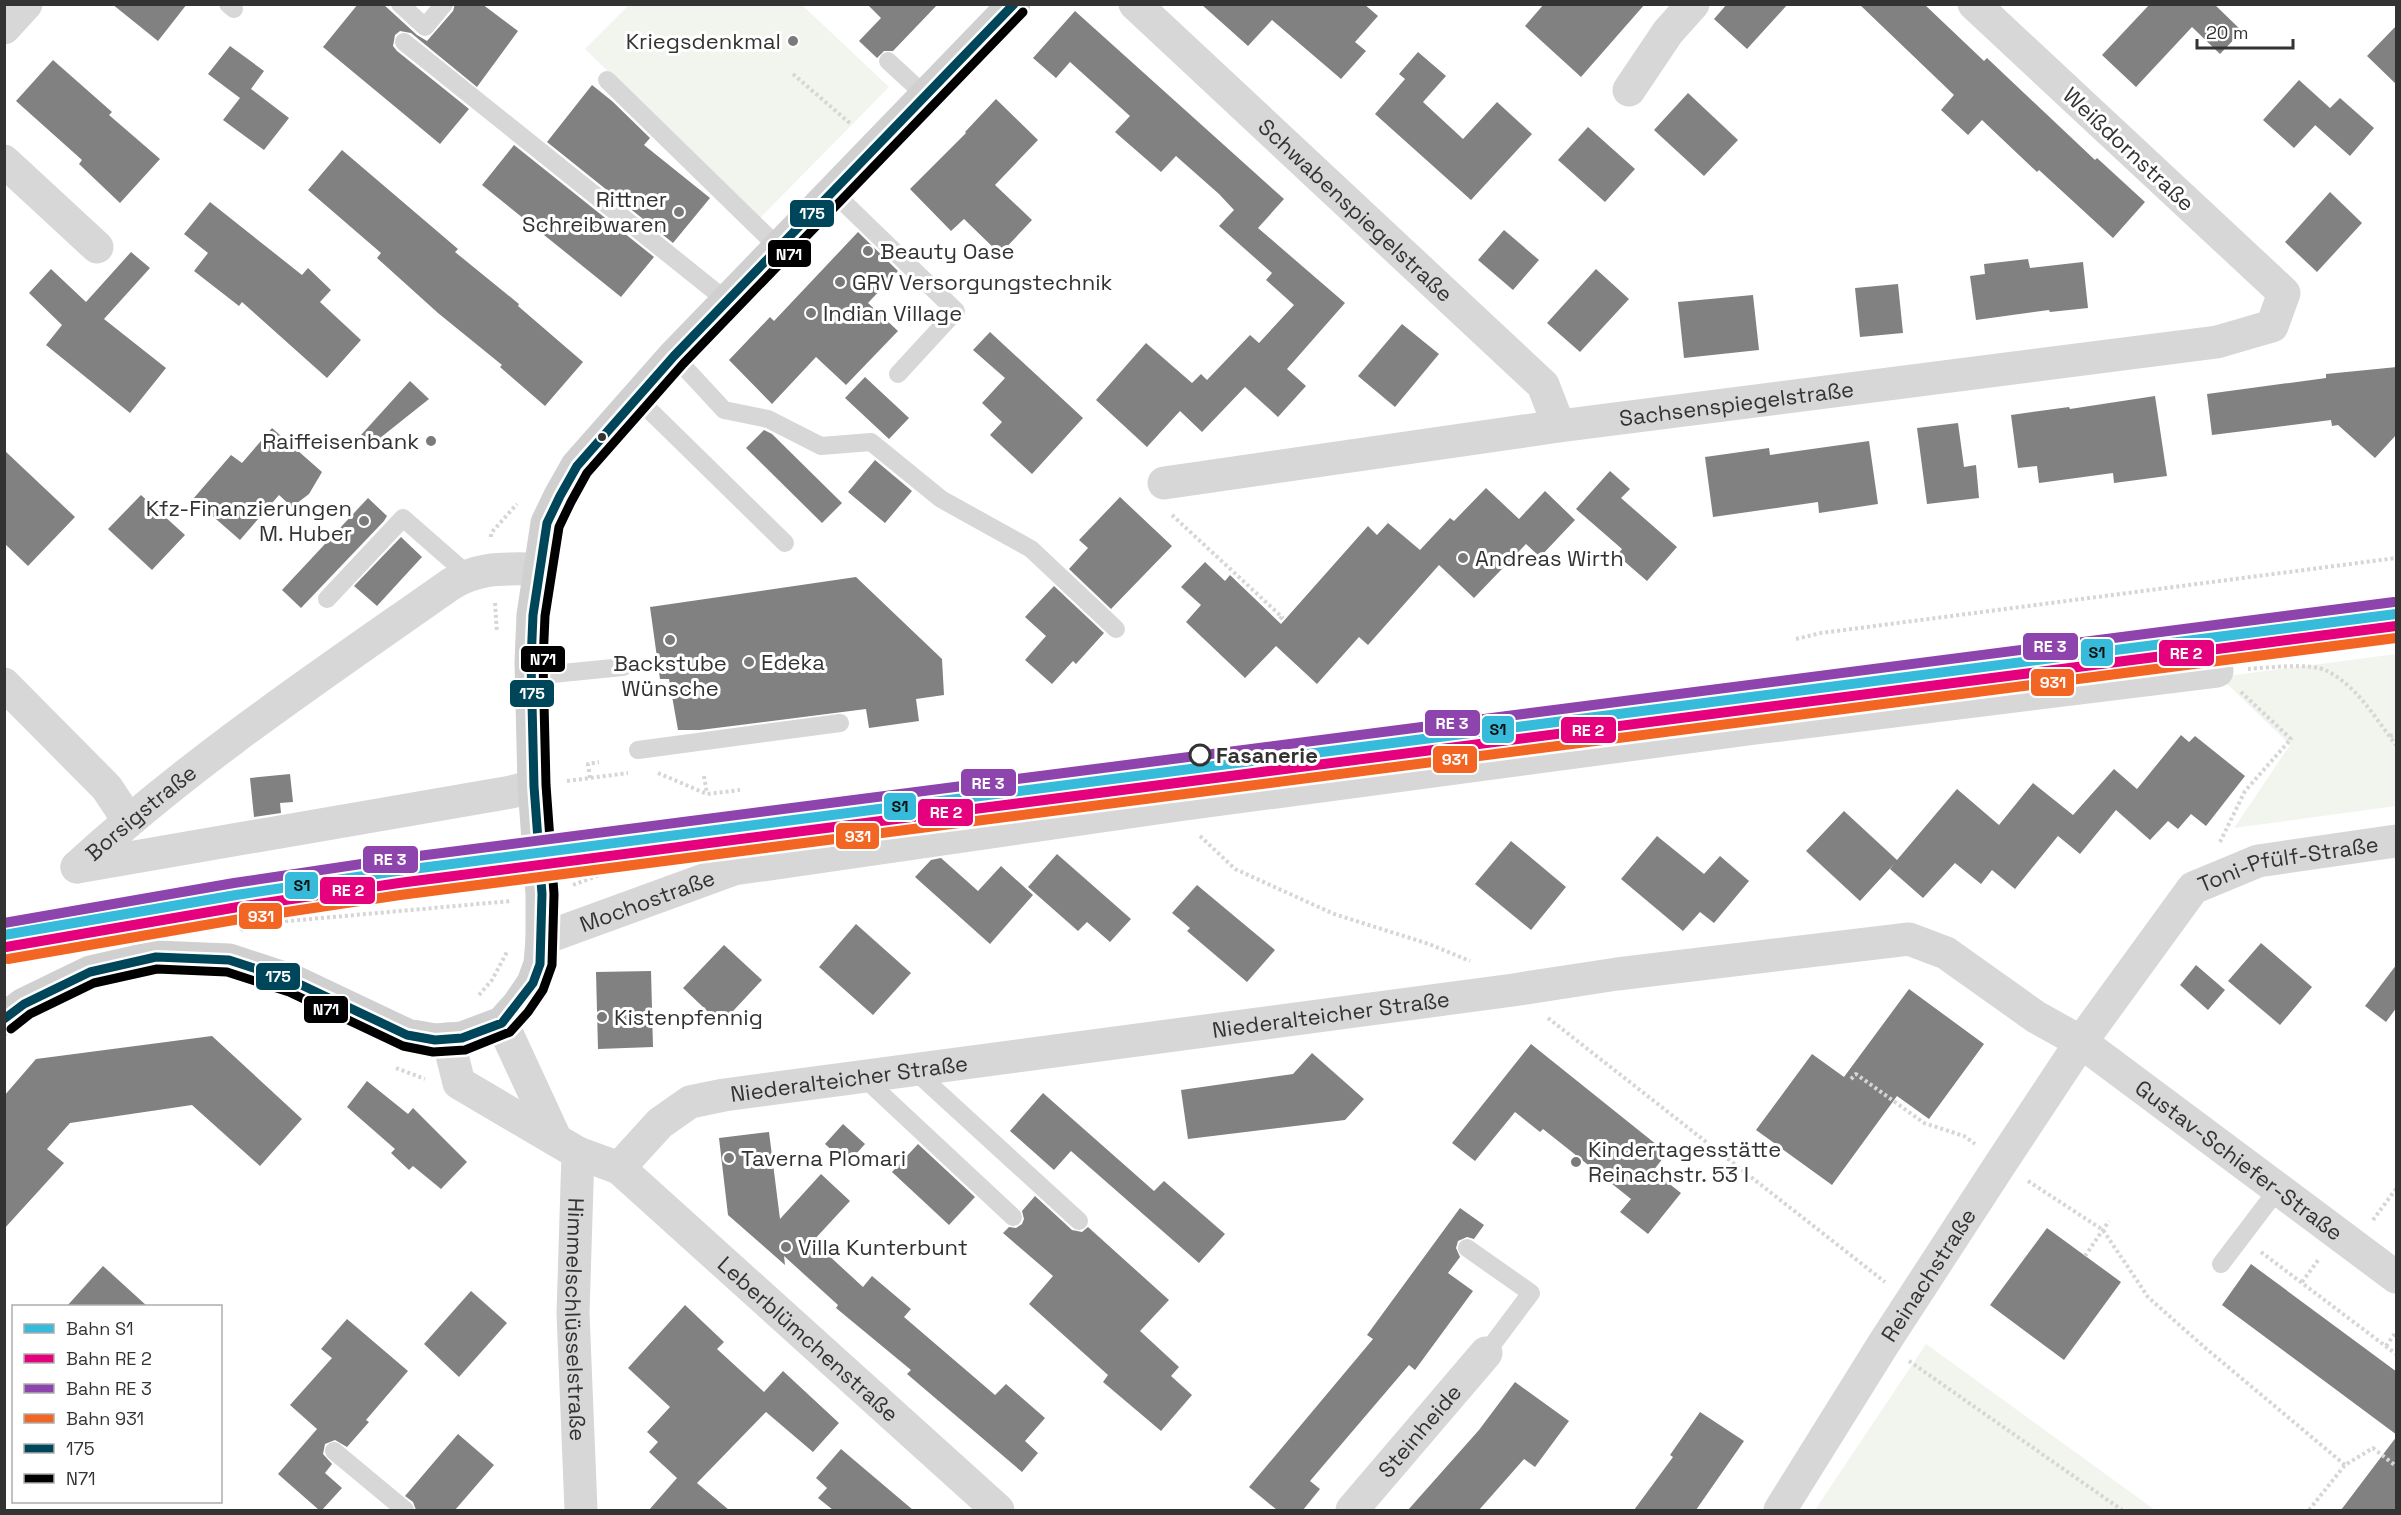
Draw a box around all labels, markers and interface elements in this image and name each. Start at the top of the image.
scale bar [2197,12,2293,50]
text: 20 m [2206,21,2249,44]
place label: Kriegsdenkmal [626,27,781,55]
marker: Kriegsdenkmal [786,34,800,48]
street label: Weißdornstraße [2057,81,2201,217]
street label: Schwabenspiegelstraße [1252,112,1459,308]
place label: Rittner Schreibwaren [522,185,667,238]
line badge: 175 [789,199,835,228]
text: 175 [799,203,825,224]
marker: Rittner Schreibwaren [672,205,686,219]
place label: Beauty Oase [880,237,1015,265]
line badge: N71 [767,239,812,268]
text: N71 [776,244,802,265]
marker: Beauty Oase [861,244,875,258]
place label: GRV Versorgungstechnik [852,268,1113,296]
marker: GRV Versorgungstechnik [833,275,847,289]
place label: Indian Village [823,299,962,327]
marker: Indian Village [804,306,818,320]
street label: Sachsenspiegelstraße [1617,374,1855,432]
place label: Raiffeisenbank [262,427,419,455]
unlabelled marker [596,431,608,443]
marker: Raiffeisenbank [424,434,438,448]
place label: Kfz-Finanzierungen M. Huber [146,494,352,547]
marker: Kfz-Finanzierungen M. Huber [357,514,371,528]
place label: Andreas Wirth [1475,544,1624,572]
marker: Andreas Wirth [1456,551,1470,565]
line badge: RE 3 [2022,632,2079,661]
marker: Backstube Wünsche [663,633,677,647]
text: RE 3 [2034,636,2067,657]
line badge: S1 [2080,638,2114,667]
line badge: RE 2 [2158,639,2215,667]
text: S1 [2089,642,2105,663]
text: RE 2 [2170,643,2202,664]
line badge: N71 [520,645,566,673]
place label: Edeka [761,648,825,676]
text: N71 [530,649,556,670]
place label: Backstube Wünsche [613,649,727,702]
marker: Edeka [742,655,756,669]
line badge: 931 [2030,668,2075,697]
text: 931 [2040,672,2066,693]
line badge: 175 [509,679,555,708]
text: 175 [519,683,545,704]
line badge: RE 3 [1424,709,1481,737]
text: RE 3 [1436,713,1469,734]
line badge: S1 [1481,715,1515,744]
line badge: RE 2 [1560,716,1617,744]
text: S1 [1490,719,1506,740]
text: RE 2 [1572,720,1604,741]
place label: Fasanerie [1216,741,1318,769]
marker: Fasanerie [1189,744,1211,766]
line badge: 931 [1432,745,1478,774]
text: 931 [1442,749,1468,770]
street label: Borsigstraße [79,758,202,867]
line badge: RE 3 [960,768,1017,797]
text: RE 3 [972,773,1005,794]
line badge: S1 [883,792,917,821]
text: S1 [892,796,908,817]
line badge: RE 2 [917,798,974,827]
text: RE 2 [930,802,962,823]
line badge: 931 [835,822,880,850]
text: 931 [845,826,871,847]
street label: Toni-Pfülf-Straße [2194,830,2380,898]
line badge: RE 3 [362,845,419,874]
text: RE 3 [374,849,407,870]
street label: Mochostraße [576,863,719,938]
line badge: S1 [284,871,319,900]
text: S1 [294,875,310,896]
line badge: RE 2 [319,876,376,905]
text: RE 2 [332,880,364,901]
line badge: 931 [238,902,283,930]
text: 931 [248,906,274,927]
line badge: 175 [255,962,301,991]
text: 175 [265,966,291,987]
street label: Niederalteicher Straße [1210,985,1451,1044]
line badge: N71 [303,995,349,1024]
text: N71 [313,999,339,1020]
place label: Kistenpfennig [614,1003,763,1031]
marker: Kistenpfennig [595,1010,609,1024]
street label: Niederalteicher Straße [729,1049,969,1108]
street label: Gustav-Schiefer-Straße [2130,1073,2349,1247]
place label: Kindertagesstätte Reinachstr. 53 I [1588,1135,1781,1188]
place label: Taverna Plomari [741,1144,906,1172]
marker: Taverna Plomari [722,1151,736,1165]
marker: Kindertagesstätte Reinachstr. 53 I [1569,1155,1583,1169]
street label: Himmelschlüsselstraße [559,1197,592,1442]
street label: Reinachstraße [1875,1203,1982,1347]
place label: Villa Kunterbunt [798,1233,968,1261]
marker: Villa Kunterbunt [779,1240,793,1254]
street label: Leberblümchenstraße [712,1250,905,1428]
legend [12,1305,222,1503]
text: Bahn S1 [66,1317,134,1340]
text: Bahn RE 2 [66,1347,152,1370]
text: Bahn RE 3 [66,1377,152,1400]
street label: Steinheide [1372,1378,1467,1483]
text: Bahn 931 [66,1407,144,1430]
text: 175 [66,1437,94,1460]
text: N71 [66,1467,95,1490]

